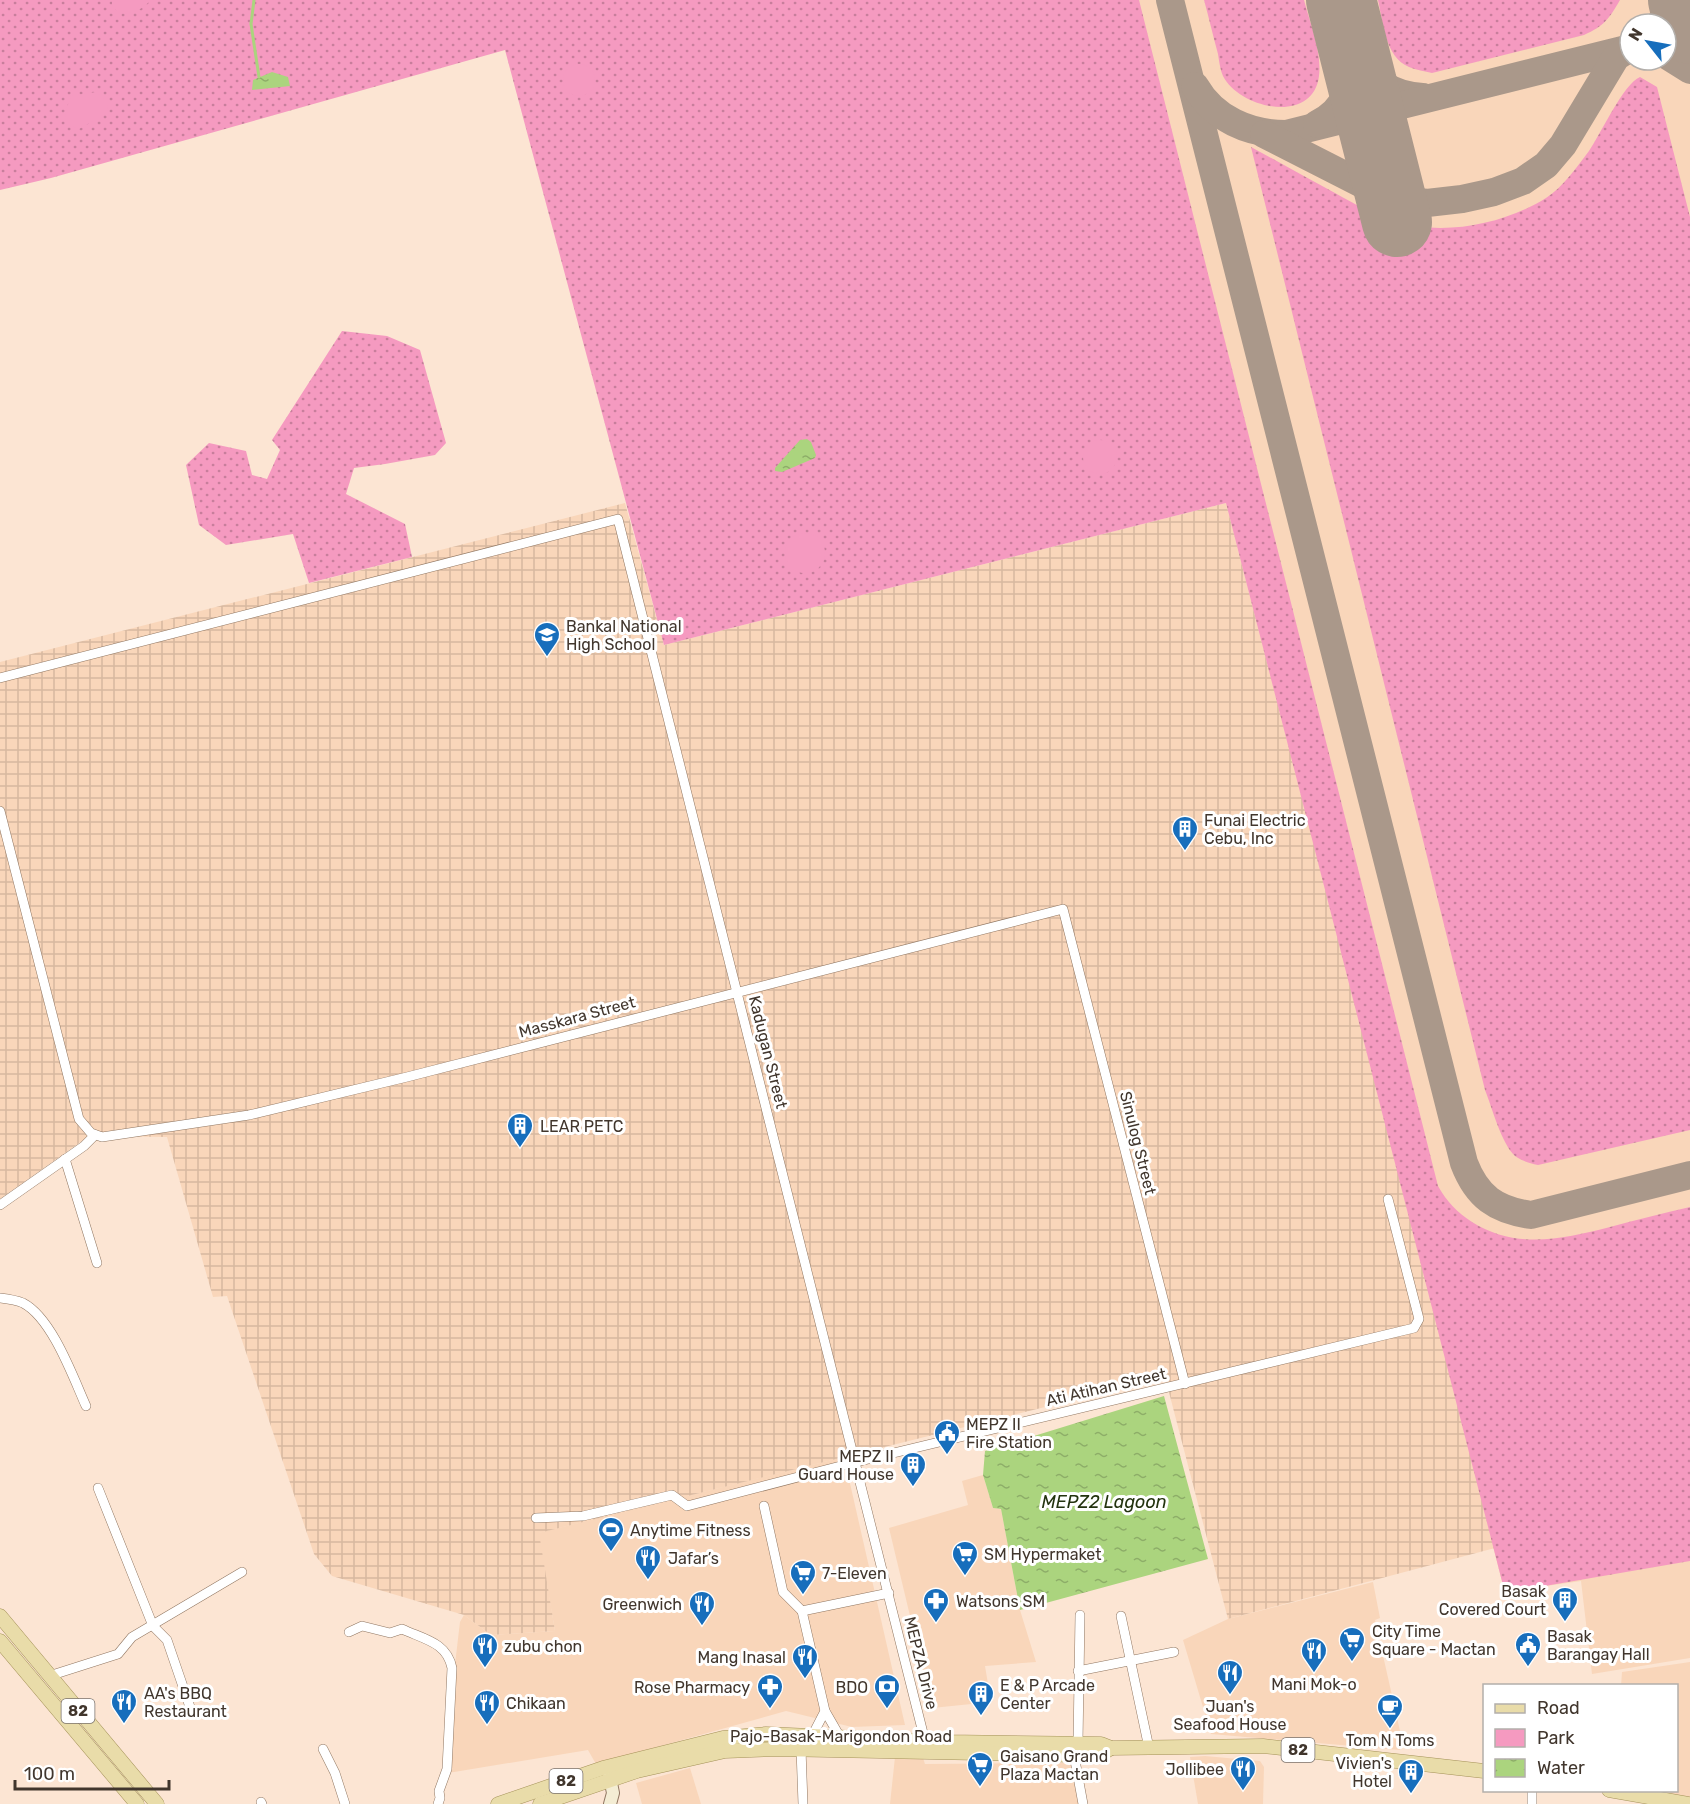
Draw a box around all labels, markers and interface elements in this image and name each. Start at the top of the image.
north arrow [1618,12,1678,72]
text: N [1624,25,1647,44]
place label: Bankal National High School [566,617,682,654]
school or university icon: Bankal National High School [532,620,562,658]
place label: Funai Electric Cebu, Inc [1204,811,1306,848]
building icon: Funai Electric Cebu, Inc [1170,814,1200,852]
street label: Masskara Street [517,992,637,1042]
street label: Kadugan Street [745,994,791,1110]
street label: Sinulog Street [1116,1089,1160,1197]
building icon: LEAR PETC [505,1111,535,1149]
place label: LEAR PETC [540,1117,623,1136]
street label: Ati Atihan Street [1044,1364,1168,1410]
place label: MEPZ II Fire Station [966,1415,1052,1452]
public building icon: MEPZ II Fire Station [932,1418,962,1456]
place label: MEPZ II Guard House [798,1447,894,1484]
building icon: MEPZ II Guard House [898,1450,928,1488]
water label: MEPZ2 Lagoon [1041,1491,1167,1513]
sports icon: Anytime Fitness [596,1515,626,1553]
place label: Anytime Fitness [630,1521,751,1540]
supermarket icon: SM Hypermaket [950,1539,980,1577]
restaurant icon: Jafar’s [633,1543,663,1581]
place label: SM Hypermaket [984,1545,1102,1564]
place label: Jafar’s [668,1549,719,1568]
supermarket icon: 7-Eleven [788,1558,818,1596]
place label: 7-Eleven [822,1564,887,1583]
place label: Basak Covered Court [1439,1582,1547,1619]
building icon: Basak Covered Court [1550,1585,1580,1623]
pharmacy icon: Watsons SM [921,1586,951,1624]
restaurant icon: Greenwich [687,1589,717,1627]
place label: Watsons SM [956,1592,1045,1611]
place label: Greenwich [602,1595,682,1614]
street label: MEPZA Drive [900,1615,942,1711]
place label: City Time Square - Mactan [1372,1622,1496,1659]
supermarket icon: City Time Square - Mactan [1337,1625,1367,1663]
place label: Basak Barangay Hall [1547,1627,1650,1664]
public building icon: Basak Barangay Hall [1513,1630,1543,1668]
restaurant icon: zubu chon [470,1631,500,1669]
restaurant icon: Mani Mok-o [1299,1636,1329,1674]
place label: zubu chon [504,1637,582,1656]
restaurant icon: Mang Inasal [790,1642,820,1680]
place label: Mang Inasal [698,1648,786,1667]
restaurant icon: Juan's Seafood House [1215,1658,1245,1696]
pharmacy icon: Rose Pharmacy [755,1672,785,1710]
bank icon: BDO [872,1672,902,1710]
place label: Mani Mok-o [1271,1675,1357,1694]
place label: E & P Arcade Center [1000,1676,1095,1713]
place label: Rose Pharmacy [634,1678,750,1697]
place label: BDO [835,1678,868,1697]
building icon: E & P Arcade Center [966,1679,996,1717]
place label: AA's BBQ Restaurant [144,1684,227,1721]
legend [1483,1684,1678,1792]
restaurant icon: AA's BBQ Restaurant [109,1687,139,1725]
restaurant icon: Chikaan [472,1688,502,1726]
cafe icon: Tom N Toms [1375,1692,1405,1730]
place label: Chikaan [506,1694,566,1713]
place label: Juan's Seafood House [1174,1697,1286,1734]
text: Road [1537,1697,1580,1719]
road number: 82 [62,1699,94,1723]
street label: Pajo-Basak-Marigondon Road [730,1727,952,1746]
text: Park [1537,1727,1575,1749]
place label: Tom N Toms [1346,1731,1435,1750]
road number: 82 [1282,1738,1314,1762]
place label: Gaisano Grand Plaza Mactan [1000,1747,1108,1784]
supermarket icon: Gaisano Grand Plaza Mactan [965,1750,995,1788]
scale bar [15,1753,170,1791]
restaurant icon: Jollibee [1228,1754,1258,1792]
place label: Vivien's Hotel [1335,1754,1392,1791]
building icon: Vivien's Hotel [1396,1757,1426,1795]
text: Water [1537,1757,1585,1779]
place label: Jollibee [1166,1760,1224,1779]
text: 100 m [24,1763,75,1785]
road number: 82 [550,1769,582,1793]

